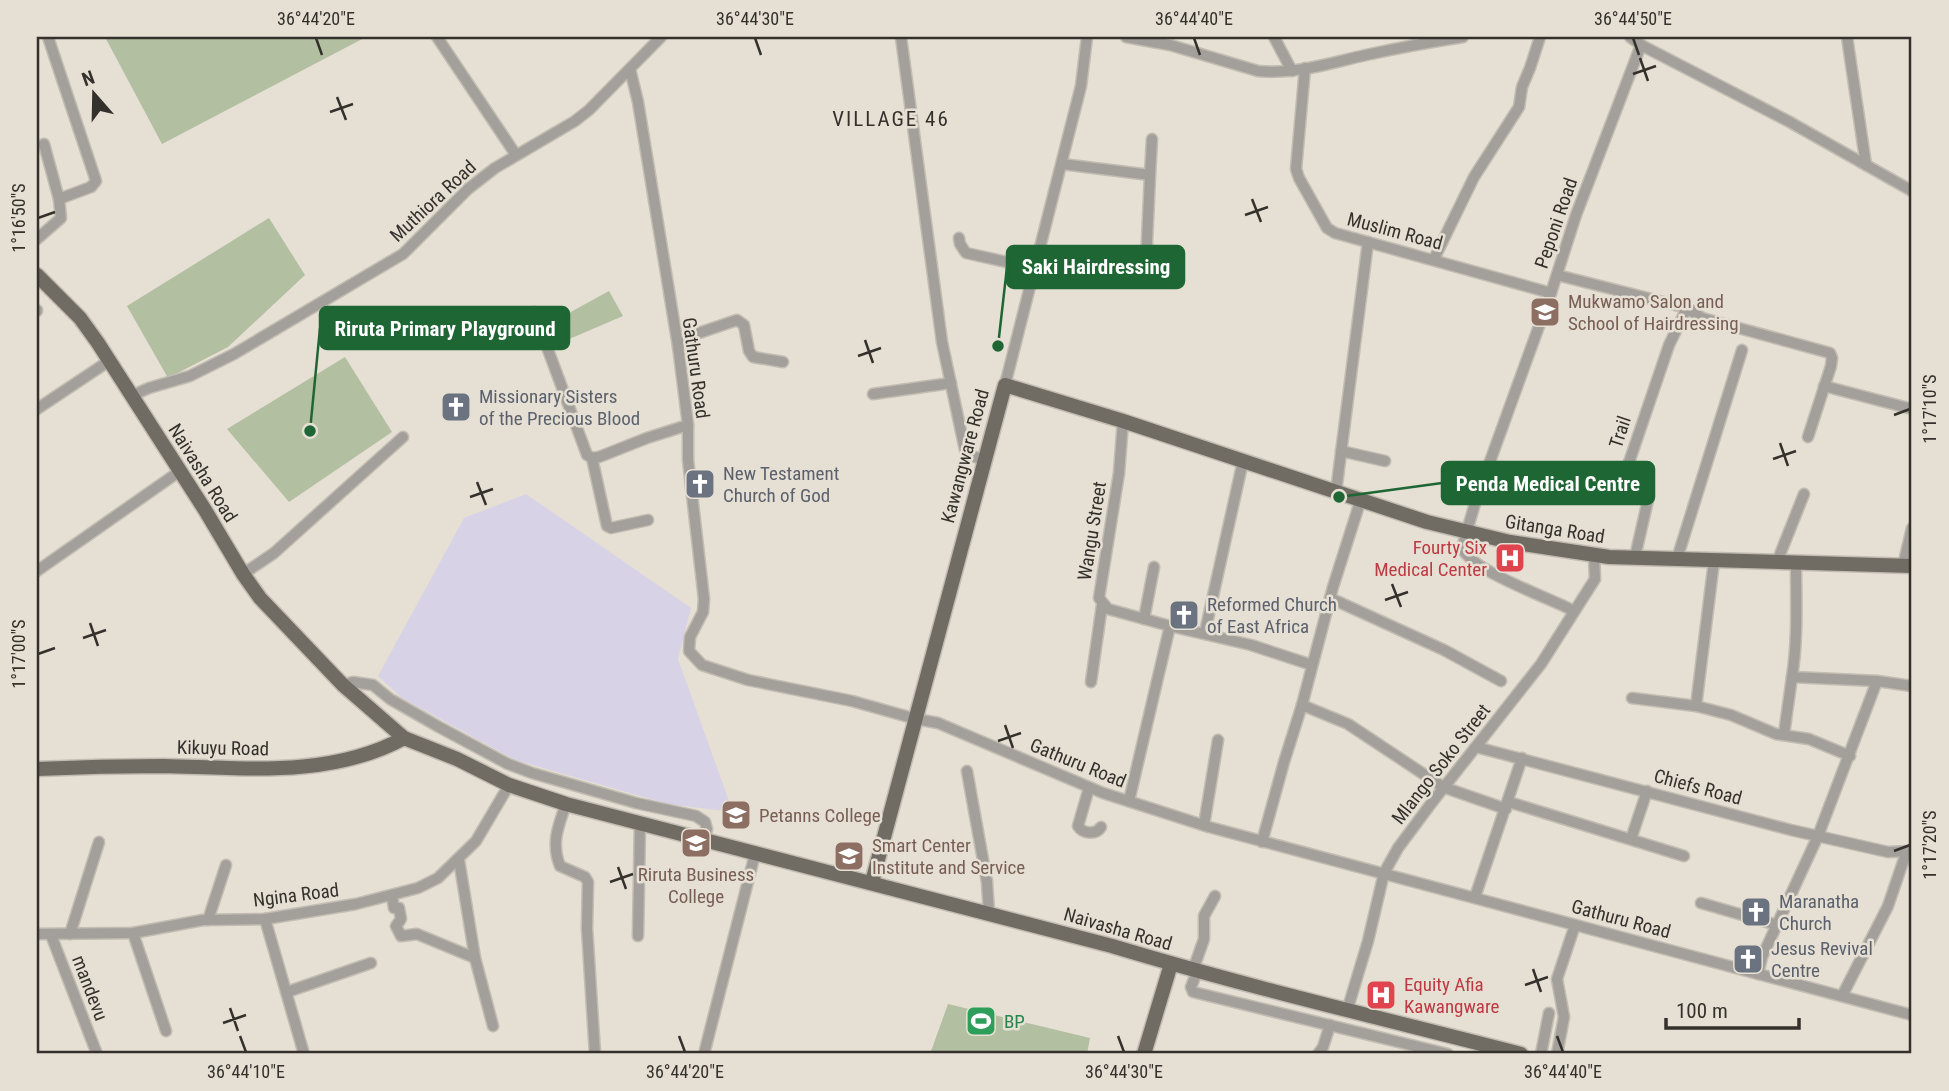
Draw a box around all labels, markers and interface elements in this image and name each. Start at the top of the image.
text: 36°44'20"E [277,8,355,29]
text: 36°44'30"E [716,8,794,29]
text: 36°44'40"E [1155,8,1233,29]
text: 36°44'50"E [1594,8,1672,29]
north arrow [60,60,130,130]
text: N [79,66,98,91]
district label: VILLAGE 46 [832,107,950,131]
street label: Muthiora Road [385,155,481,247]
street label: Peponi Road [1530,175,1582,271]
text: 1°16'50"S [8,183,29,253]
street label: Muslim Road [1345,207,1445,255]
callout: Saki Hairdressing [1007,246,1184,288]
text: Saki Hairdressing [1022,255,1170,279]
place label: Mukwamo Salon and School of Hairdressing [1568,290,1739,335]
school or university icon: Mukwamo Salon and School of Hairdressing [1528,295,1562,329]
callout: Riruta Primary Playground [320,307,569,349]
street label: Gathuru Road [678,316,714,420]
text: Riruta Primary Playground [334,317,556,341]
text: 1°17'10"S [1919,374,1940,444]
place label: Missionary Sisters of the Precious Blood [479,385,640,430]
street label: Kawangware Road [936,386,994,526]
church icon: Missionary Sisters of the Precious Blood [439,390,473,424]
street label: Trail [1604,413,1636,451]
street label: Naivasha Road [164,420,242,526]
place label: New Testament Church of God [723,462,839,507]
callout: Penda Medical Centre [1442,462,1654,504]
church icon: New Testament Church of God [683,467,717,501]
text: Penda Medical Centre [1456,472,1640,496]
street label: Wangu Street [1073,480,1111,582]
street label: Gitanga Road [1504,510,1606,548]
place label: Fourty Six Medical Center [1374,536,1487,581]
hospital icon: Fourty Six Medical Center [1493,541,1527,575]
place label: Reformed Church of East Africa [1207,593,1337,638]
church icon: Reformed Church of East Africa [1167,598,1201,632]
text: 1°17'00"S [8,619,29,689]
street label: Mlango Soko Street [1387,699,1495,829]
street label: Gathuru Road [1026,733,1130,793]
street label: Kikuyu Road [177,736,269,760]
street label: Chiefs Road [1651,764,1745,810]
school or university icon: Petanns College [719,798,753,832]
place label: Petanns College [759,804,881,827]
text: 1°17'20"S [1919,810,1940,880]
school or university icon: Riruta Business College [679,826,713,860]
place label: Smart Center Institute and Service [872,834,1025,879]
school or university icon: Smart Center Institute and Service [832,839,866,873]
place label: Riruta Business College [638,863,754,908]
street label: Ngina Road [252,878,340,912]
place label: Maranatha Church [1779,890,1859,935]
street label: Gathuru Road [1569,895,1673,943]
church icon: Maranatha Church [1739,895,1773,929]
street label: Naivasha Road [1061,903,1175,955]
place label: Jesus Revival Centre [1771,937,1873,982]
church icon: Jesus Revival Centre [1731,942,1765,976]
street label: mandevu [67,952,113,1024]
place label: Equity Afia Kawangware [1404,973,1500,1018]
hospital icon: Equity Afia Kawangware [1364,978,1398,1012]
scale bar [1666,986,1798,1030]
text: 100 m [1676,999,1728,1023]
sports icon: BP [964,1004,998,1038]
place label: BP [1004,1010,1025,1033]
text: 36°44'10"E [207,1061,285,1082]
text: 36°44'20"E [646,1061,724,1082]
text: 36°44'30"E [1085,1061,1163,1082]
text: 36°44'40"E [1524,1061,1602,1082]

